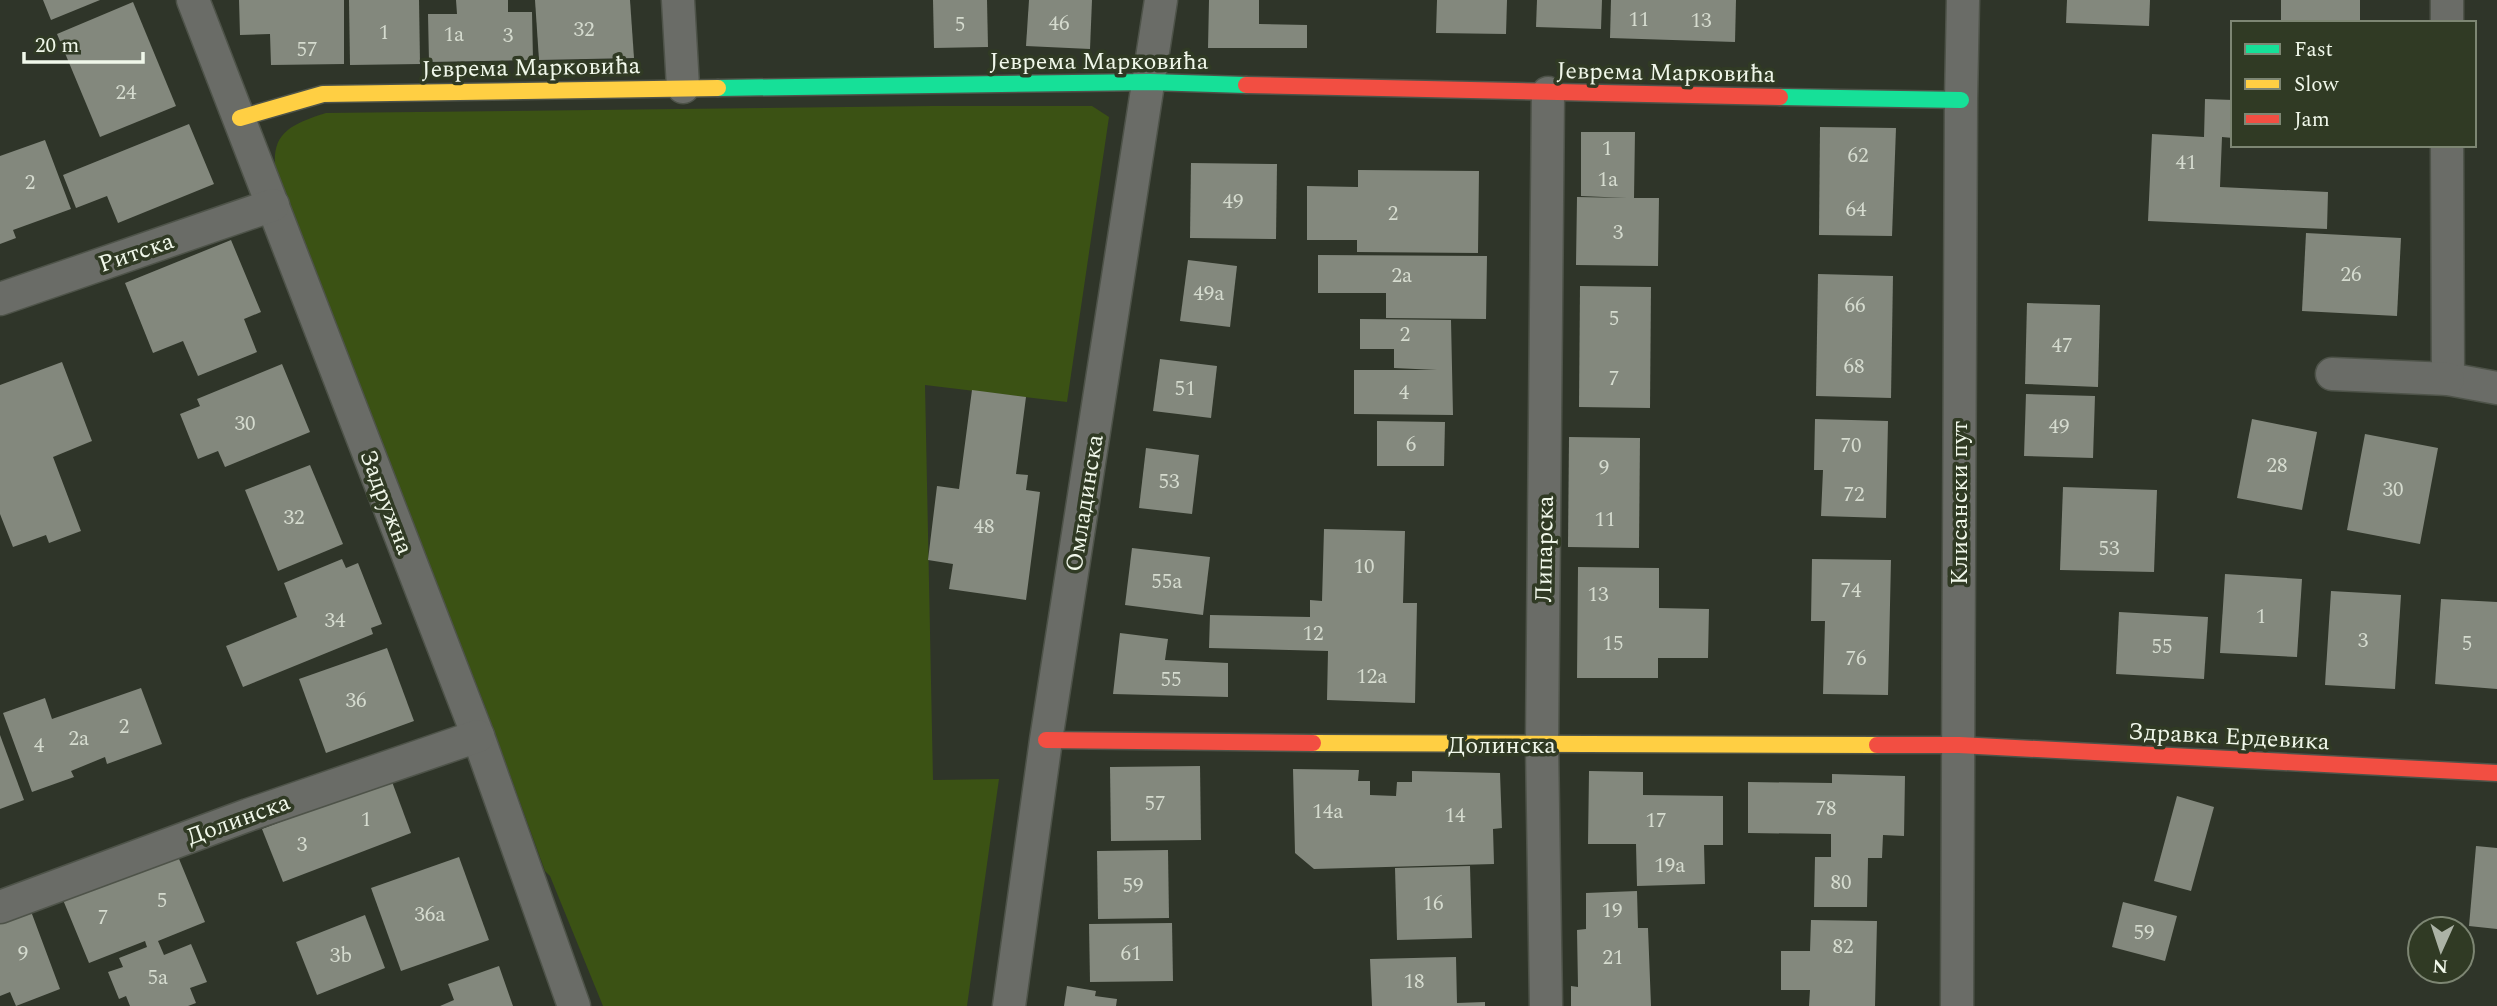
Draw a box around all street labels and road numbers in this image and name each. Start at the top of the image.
street label: Јеврема Марковића [990,44,1209,80]
street label: Јеврема Марковића [421,48,641,88]
street label: Јеврема Марковића [1556,53,1776,93]
street label: Ритска [94,223,179,283]
street label: Клисански пут [1942,421,1978,585]
street label: Омладинска [1056,432,1114,574]
street label: Задружна [350,445,423,560]
street label: Липарска [1526,495,1564,603]
street label: Здравка Ердевика [2127,714,2331,760]
street label: Долинска [1448,728,1556,764]
street label: Долинска [181,784,296,855]

